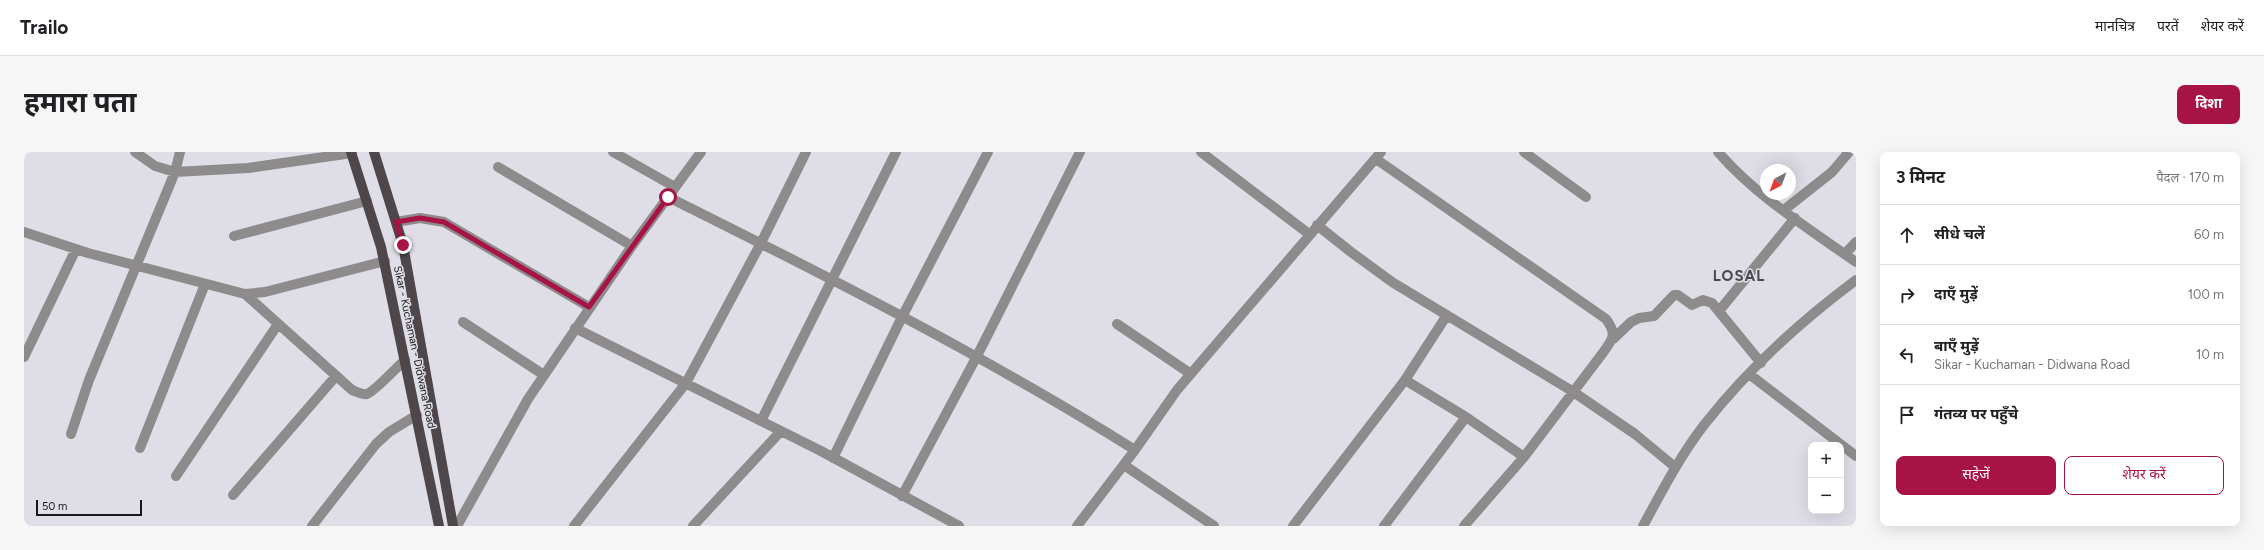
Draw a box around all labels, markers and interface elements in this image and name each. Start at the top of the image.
text: Trailo [20,16,68,39]
text: मानचित्र [2095,18,2135,35]
text: परतें [2157,18,2179,35]
text: शेयर करें [2201,18,2244,35]
text: हमारा पता [24,85,136,119]
button: दिशा [2177,85,2240,124]
north arrow [1760,164,1796,200]
text: 3 मिनट [1896,167,1945,187]
text: पैदल · 170 m [2156,170,2224,185]
route start [659,188,677,206]
icon: ahead [1896,224,1918,246]
text: सीधे चलें [1934,225,1985,243]
text: 60 m [2194,227,2224,242]
route end [394,236,412,254]
street label: Sikar - Kuchaman - Didwana Road [391,265,438,430]
district label: LOSAL [1713,267,1765,285]
icon: right [1896,284,1918,306]
text: दाएँ मुड़ें [1934,285,1978,303]
text: 100 m [2188,287,2224,302]
text: बाएँ मुड़ें [1934,337,1979,355]
icon: left [1896,344,1918,366]
text: 10 m [2196,347,2224,362]
text: Sikar - Kuchaman - Didwana Road [1934,357,2130,372]
icon: arrive [1896,404,1918,426]
text: गंतव्य पर पहुँचे [1934,405,2018,423]
map controls [1808,442,1844,514]
button: + [1808,442,1844,478]
button: सहेजें [1896,456,2056,495]
button: शेयर करें [2064,456,2224,495]
button: − [1808,478,1844,514]
scale bar [36,498,142,517]
text: 50 m [42,500,67,513]

